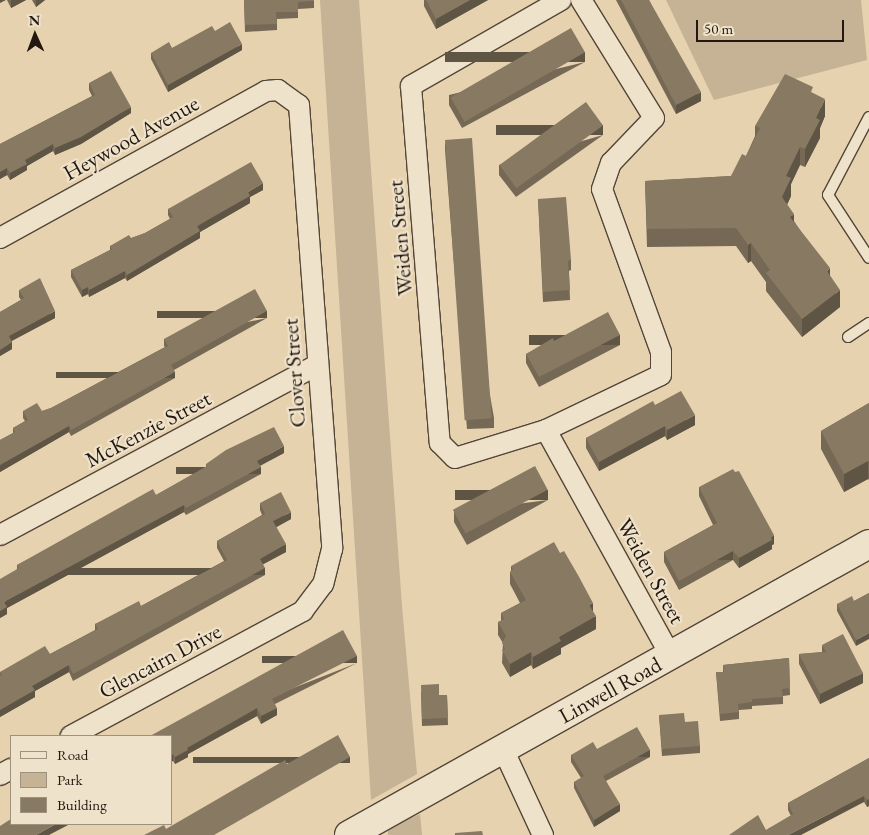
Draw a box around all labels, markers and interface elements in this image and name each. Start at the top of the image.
north arrow [10,10,60,60]
scale bar [699,10,846,42]
text: N [28,11,40,29]
text: 50 m [704,19,733,38]
street label: Heywood Avenue [59,90,203,186]
street label: Weiden Street [382,179,418,297]
street label: Clover Street [277,318,311,428]
street label: McKenzie Street [81,385,215,473]
street label: Weiden Street [611,514,691,628]
street label: Glencairn Drive [94,618,226,704]
street label: Linwell Road [554,651,666,729]
legend [10,735,172,825]
text: Road [57,745,88,764]
text: Park [57,770,83,789]
text: Building [57,795,107,814]

